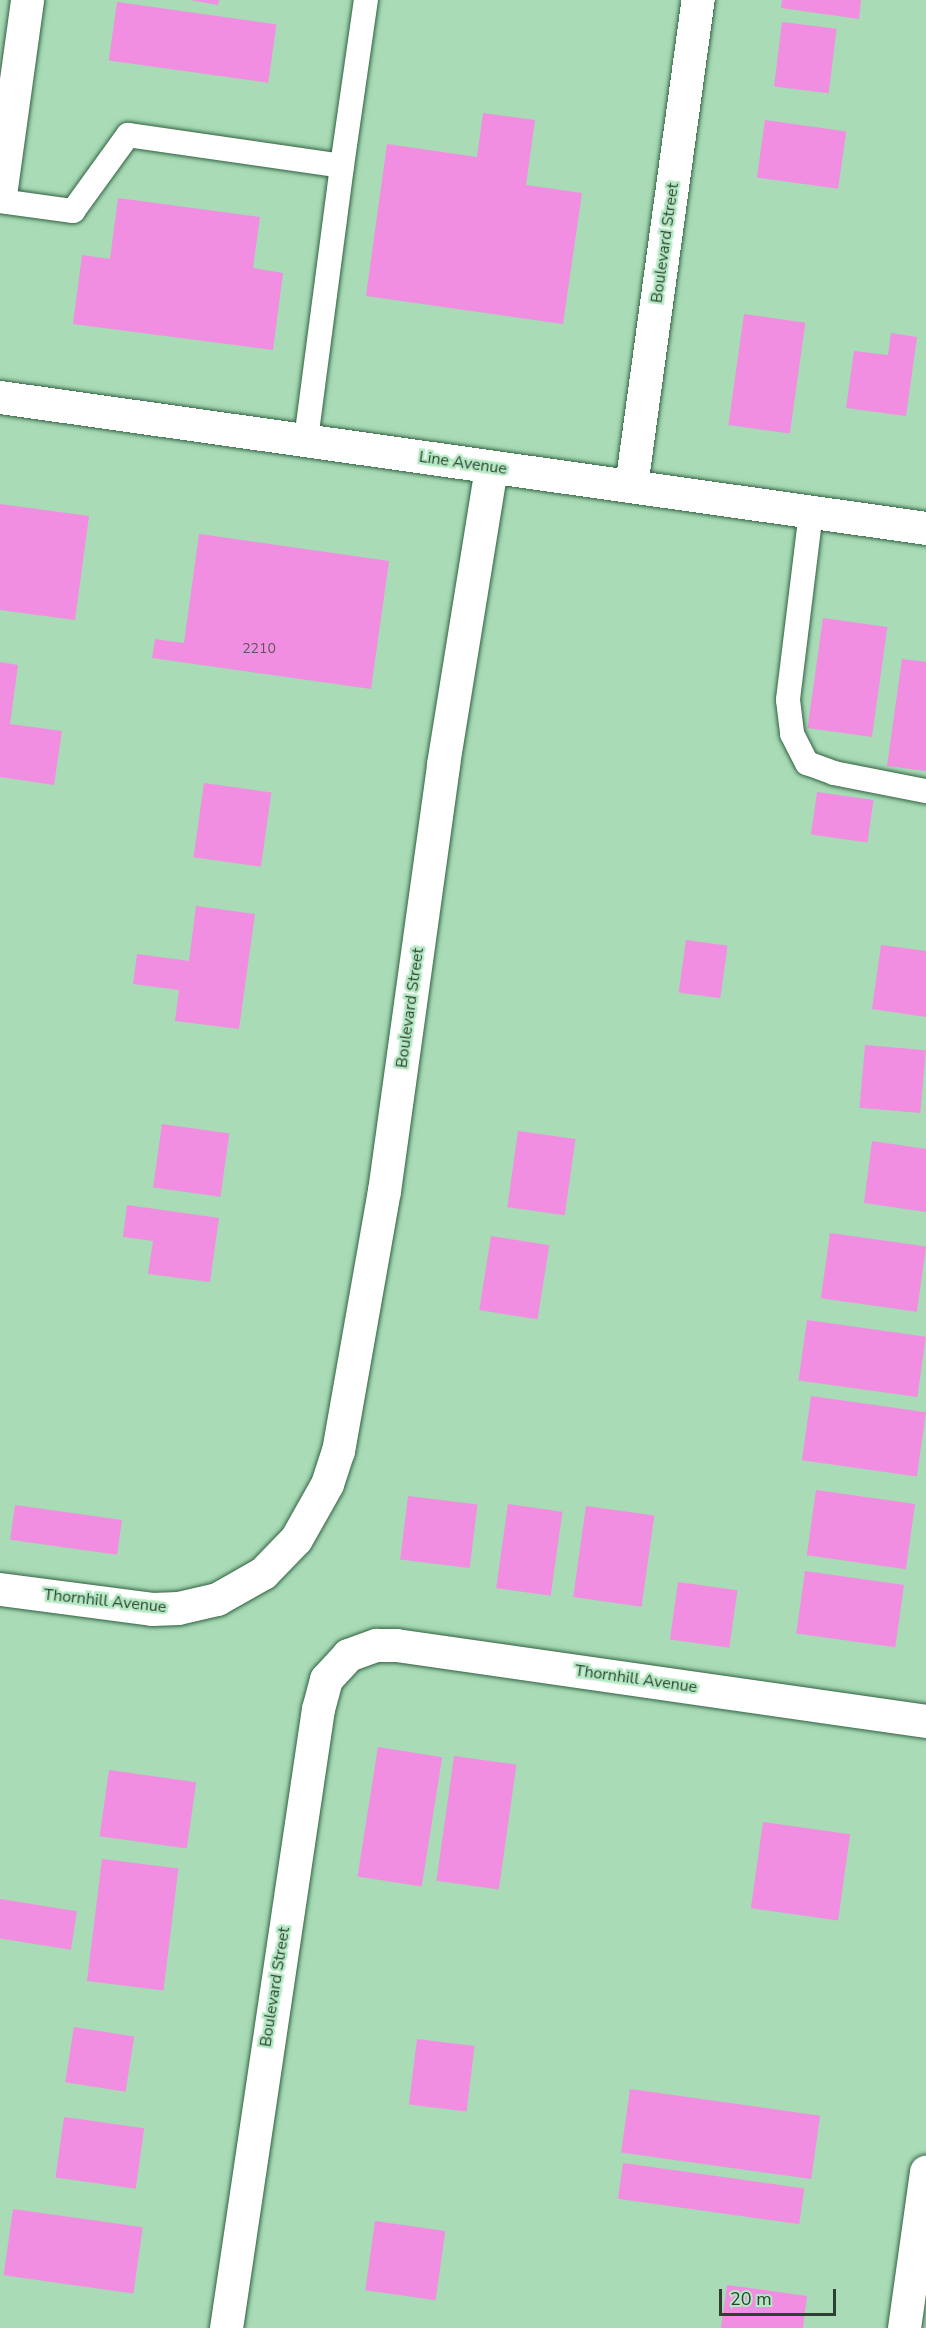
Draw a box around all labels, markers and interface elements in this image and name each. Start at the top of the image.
street label: Boulevard Street [647,182,683,304]
street label: Line Avenue [418,447,508,479]
house number: 2210 [242,641,276,657]
street label: Boulevard Street [392,947,428,1069]
street label: Thornhill Avenue [43,1585,167,1617]
street label: Thornhill Avenue [574,1661,698,1697]
street label: Boulevard Street [256,1926,294,2048]
scale bar [722,2277,839,2315]
text: 20 m [730,2287,772,2311]

